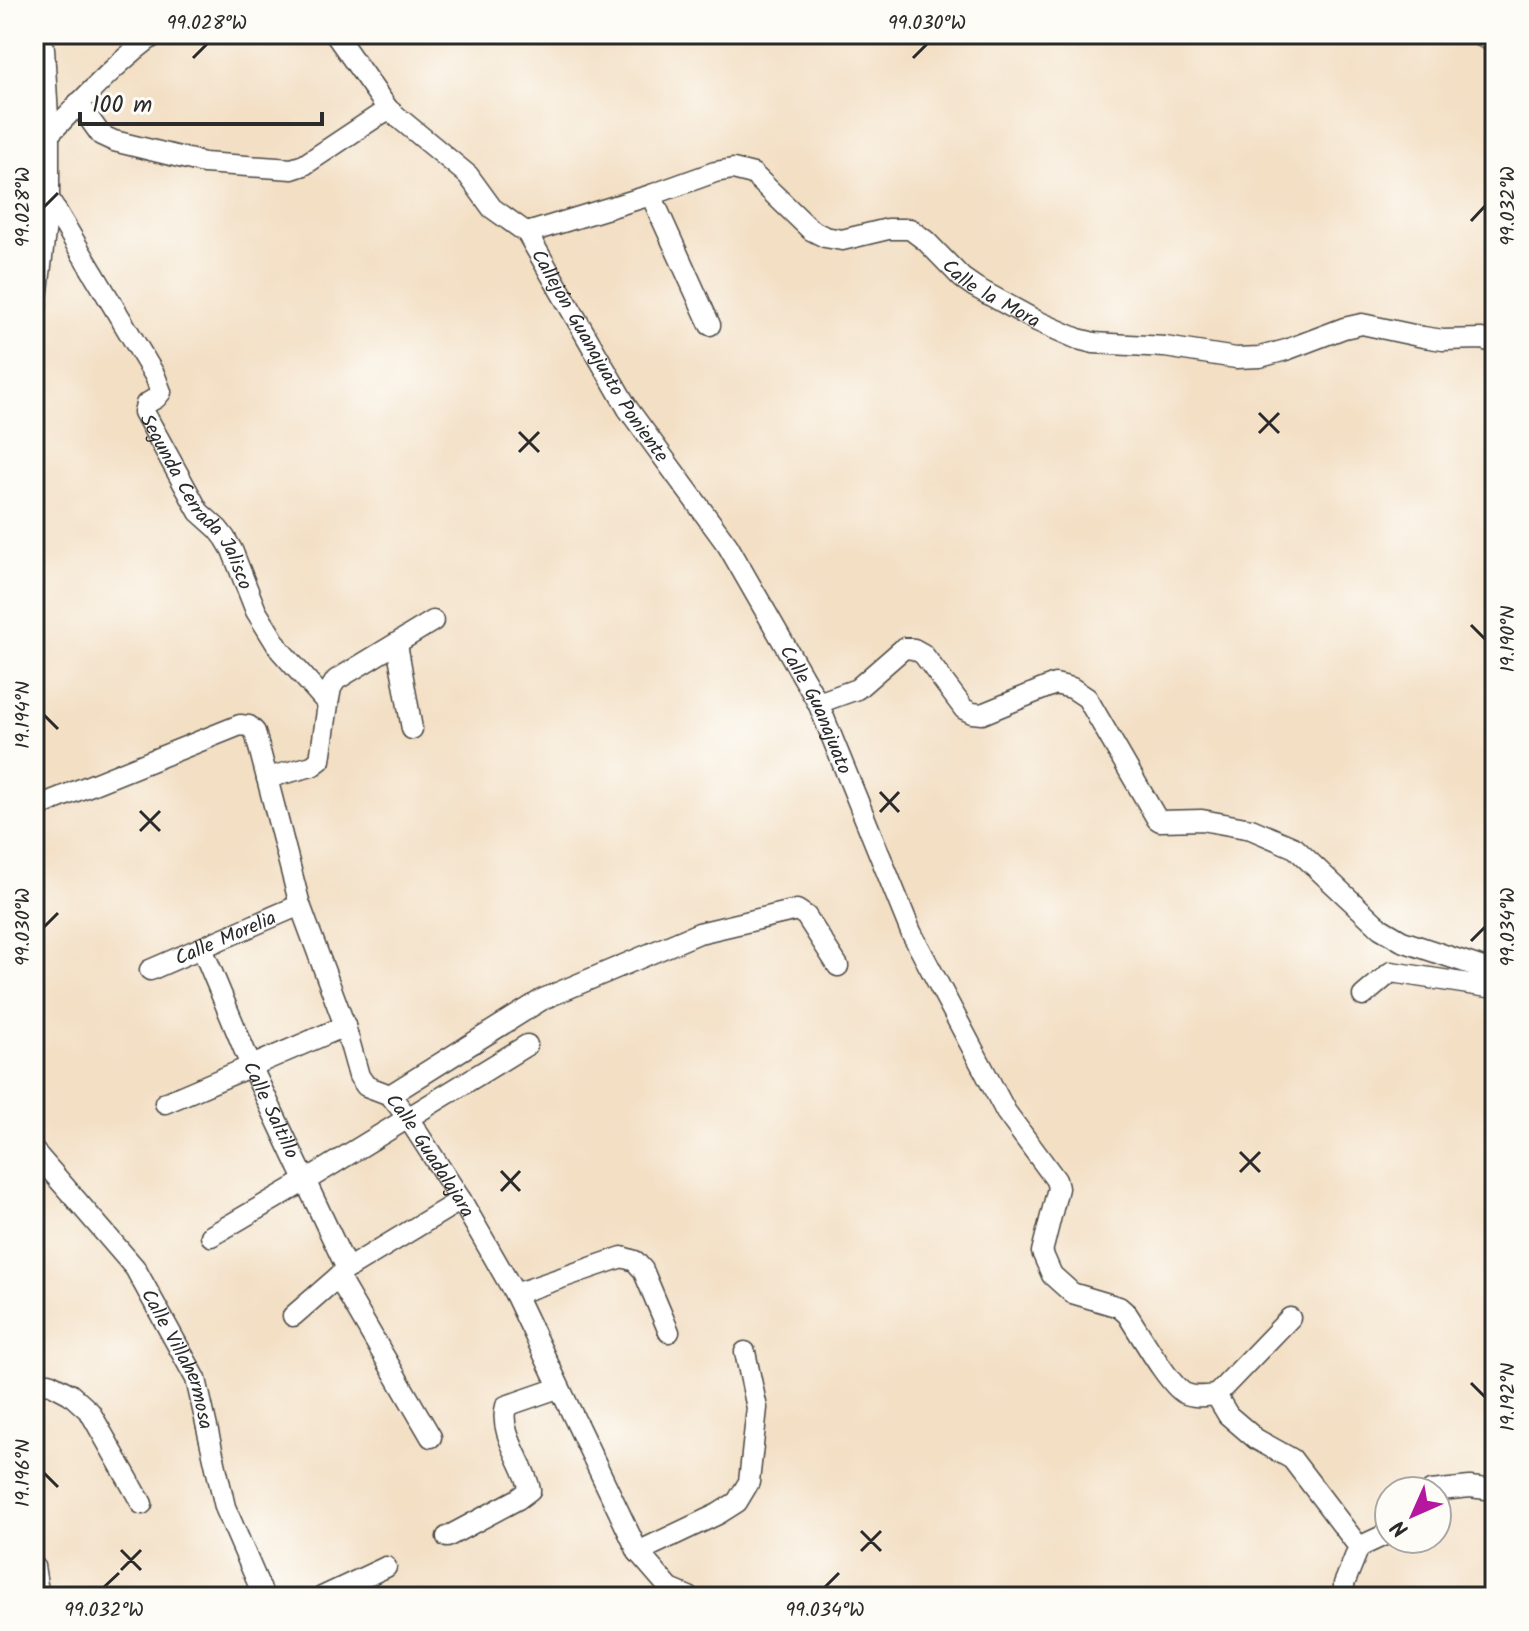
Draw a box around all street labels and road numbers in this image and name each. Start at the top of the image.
street label: Callejón Guanajuato Poniente [521,243,676,470]
street label: Calle la Mora [933,252,1046,338]
street label: Segunda Cerrada Jalisco [130,408,260,595]
street label: Calle Guanajuato [770,640,859,780]
street label: Calle Morelia [170,903,282,975]
street label: Calle Saltillo [233,1056,307,1165]
street label: Calle Guadalajara [376,1087,482,1224]
street label: Calle Villahermosa [131,1284,221,1433]

